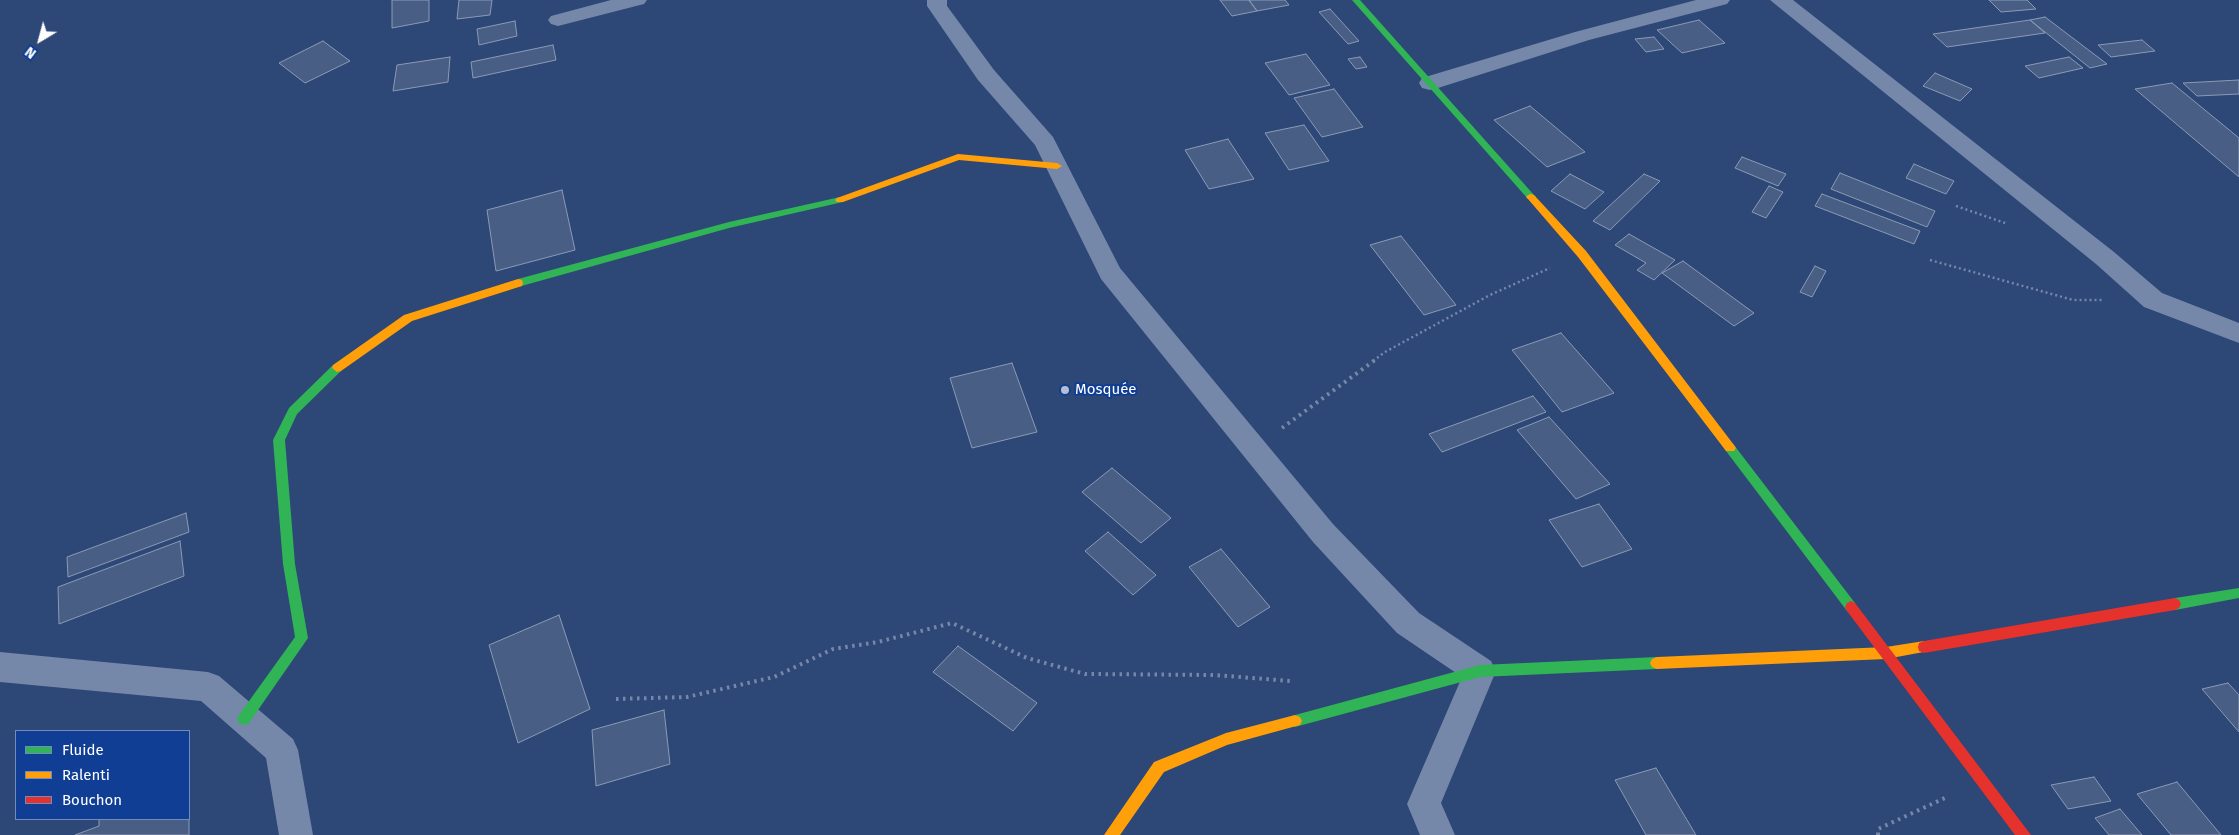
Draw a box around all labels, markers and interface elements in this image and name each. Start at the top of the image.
north arrow [15,15,65,65]
text: N [22,43,40,62]
place label: Mosquée [1075,381,1136,399]
marker: Mosquée [1059,384,1071,396]
legend [15,730,190,820]
text: Fluide [62,741,104,759]
text: Ralenti [62,766,110,784]
text: Bouchon [62,791,122,809]

